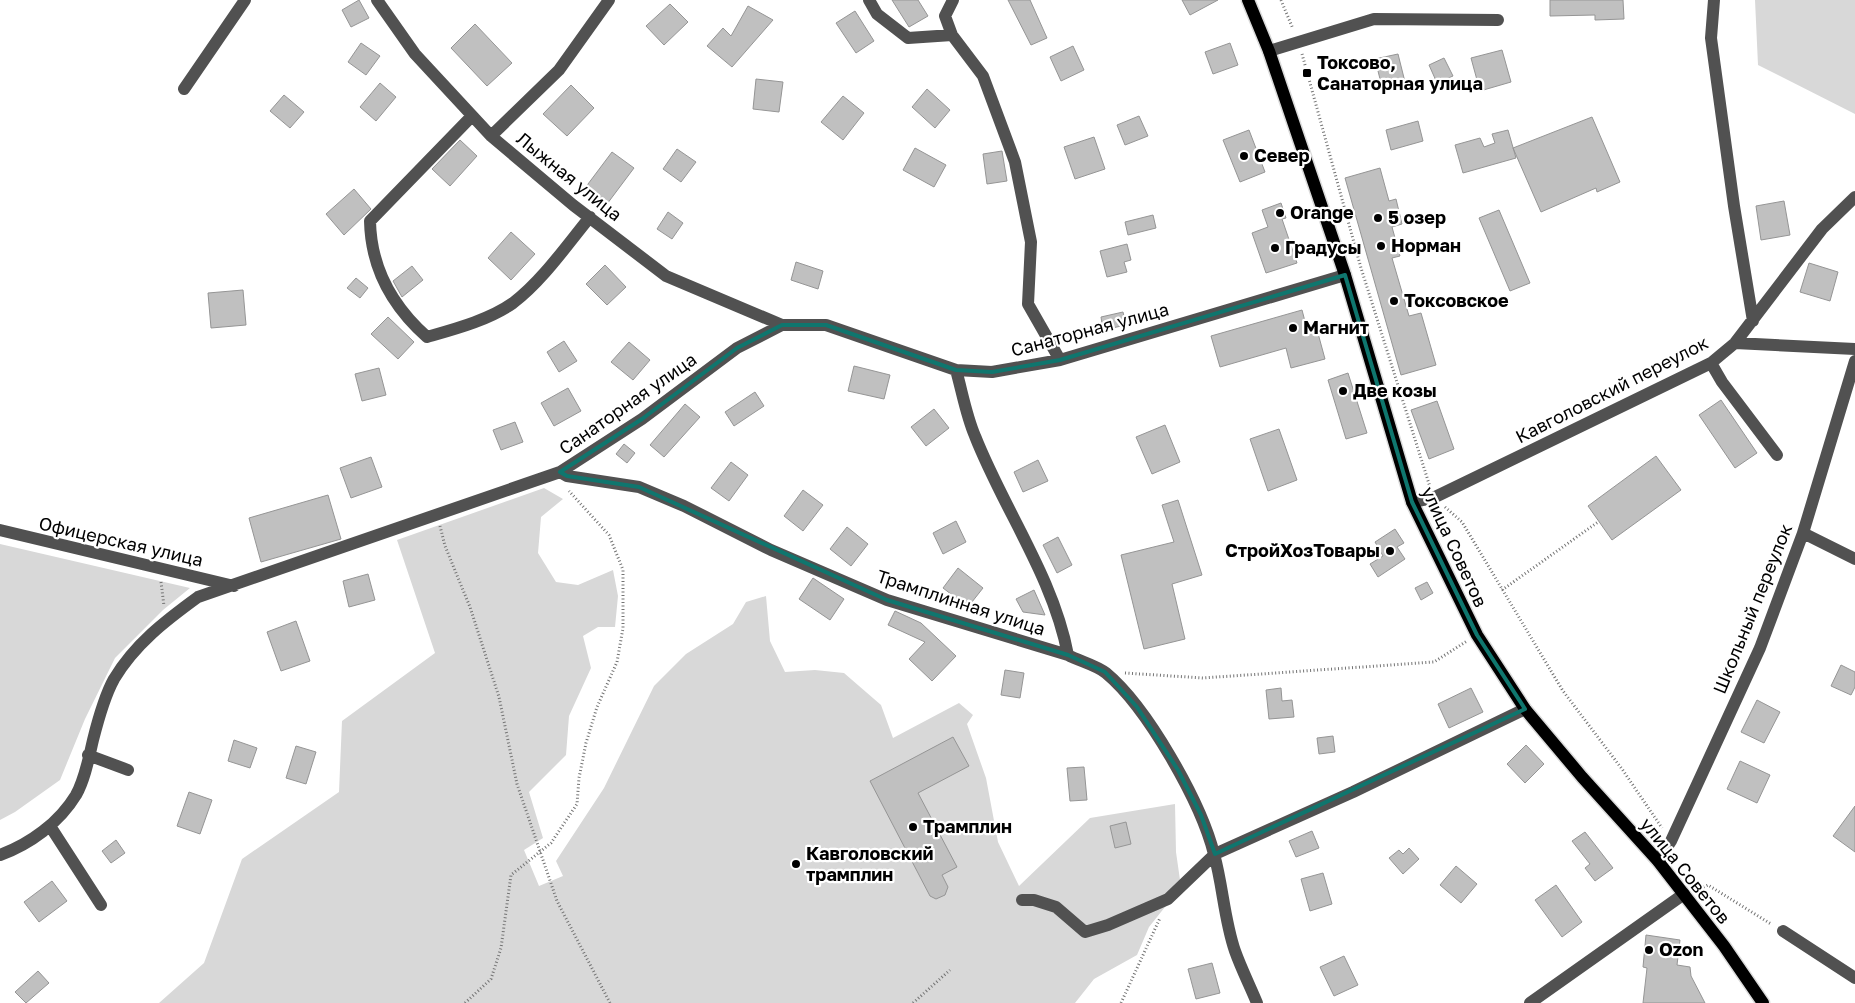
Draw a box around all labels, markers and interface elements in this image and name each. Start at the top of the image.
place label: Токсово, Санаторная улица [1317,51,1483,94]
marker: Токсово, Санаторная улица [1301,67,1313,79]
street label: Лыжная улица [513,127,627,225]
place label: Север [1254,144,1310,166]
marker: Север [1238,150,1250,162]
place label: Orange [1290,201,1354,223]
place label: 5 озер [1388,206,1446,228]
marker: Orange [1274,207,1286,219]
marker: 5 озер [1372,212,1384,224]
place label: Норман [1391,234,1461,256]
place label: Градусы [1285,236,1361,258]
marker: Норман [1375,240,1387,252]
marker: Градусы [1269,242,1281,254]
place label: Токсовское [1404,289,1509,311]
marker: Токсовское [1388,295,1400,307]
street label: Санаторная улица [1008,297,1171,361]
place label: Магнит [1303,316,1369,338]
marker: Магнит [1287,322,1299,334]
street label: Кавголовский переулок [1511,331,1712,447]
street label: Санаторная улица [555,348,700,459]
place label: Две козы [1353,379,1437,401]
marker: Две козы [1337,385,1349,397]
street label: улица Советов [1417,483,1492,610]
street label: Офицерская улица [37,511,206,571]
street label: Школьный переулок [1708,520,1796,697]
place label: СтройХозТовары [1225,539,1380,561]
marker: СтройХозТовары [1384,545,1396,557]
street label: Трамплинная улица [874,564,1048,640]
street label: улица Советов [1636,813,1735,928]
place label: Трамплин [923,815,1012,837]
marker: Трамплин [907,821,919,833]
place label: Кавголовский трамплин [806,842,933,885]
marker: Кавголовский трамплин [790,858,802,870]
place label: Ozon [1659,938,1704,960]
marker: Ozon [1643,944,1655,956]

